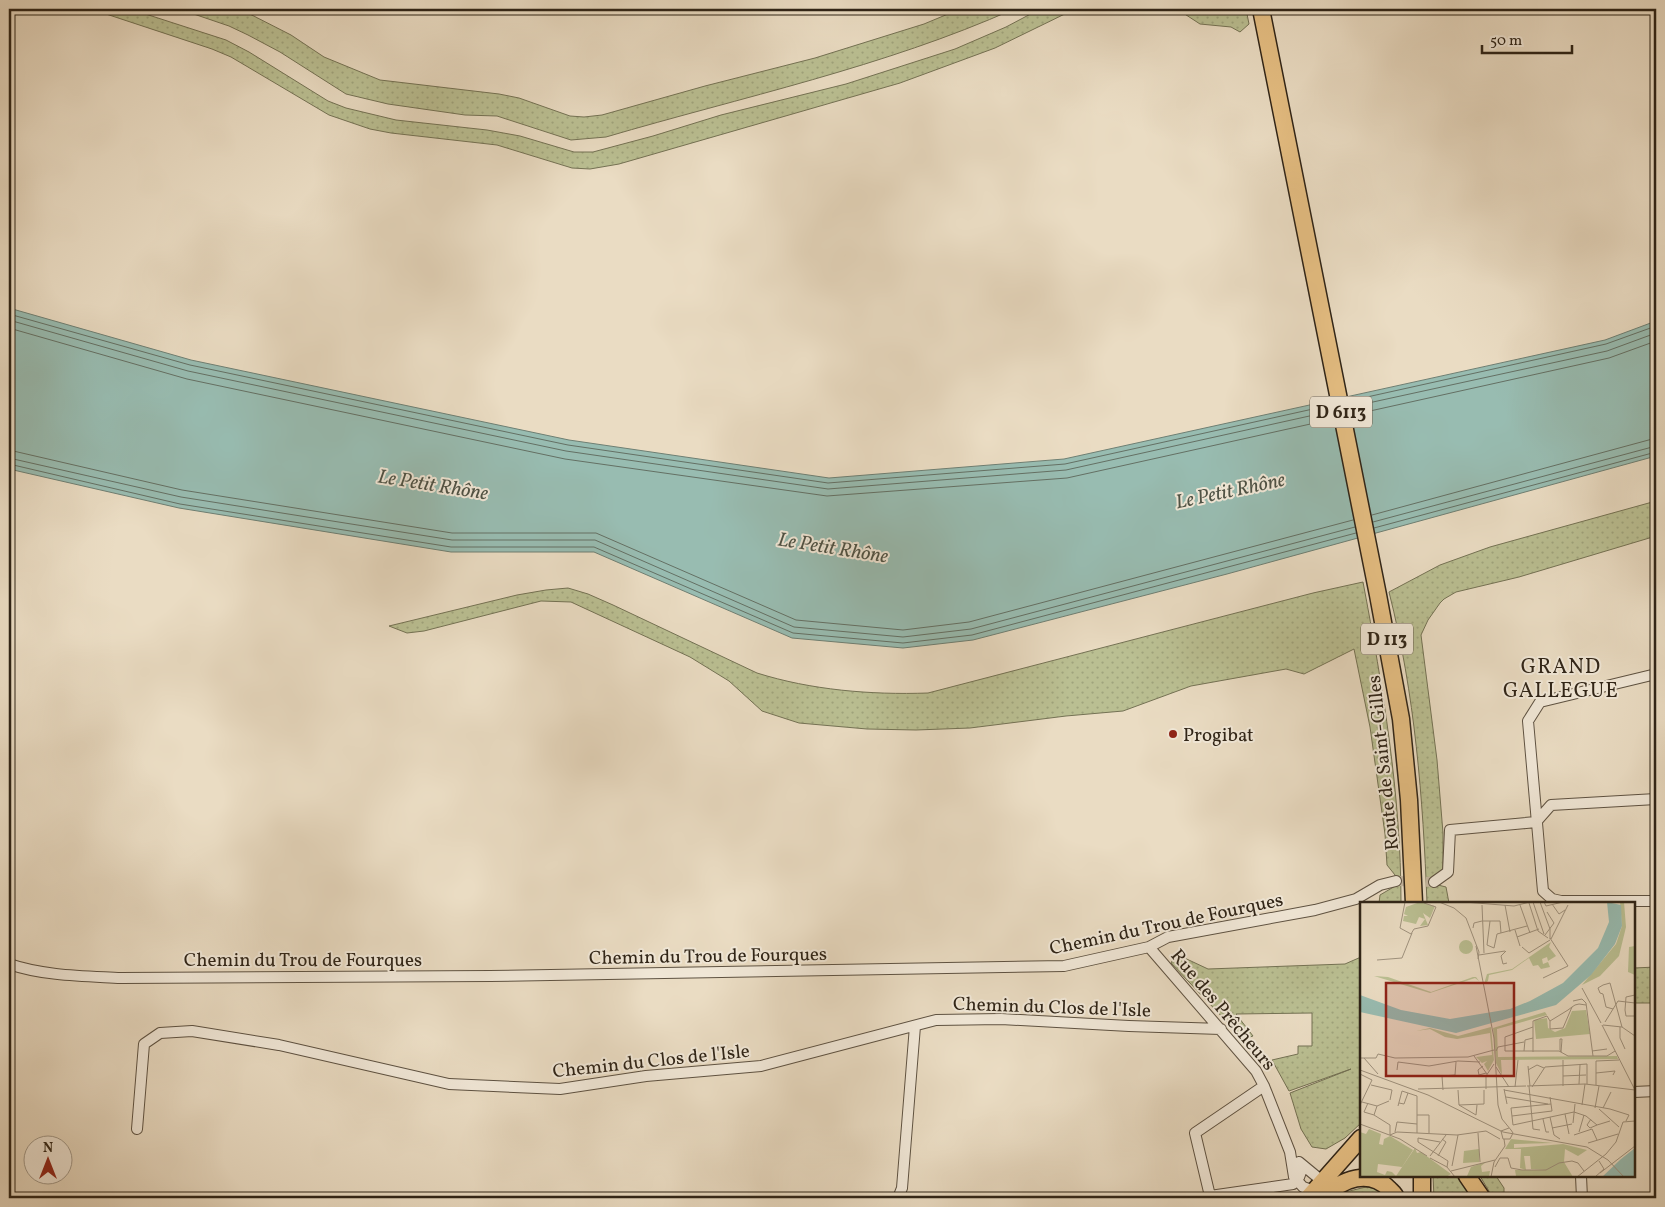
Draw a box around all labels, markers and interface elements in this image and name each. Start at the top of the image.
scale bar [1482,22,1572,54]
text: 50 m [1490,31,1522,52]
road number: D 6113 [1310,397,1372,428]
water label: Le Petit Rhône [376,463,491,509]
water label: Le Petit Rhône [1173,467,1288,517]
water label: Le Petit Rhône [776,526,891,572]
road number: D 113 [1361,624,1413,654]
district label: GRAND GALLEGUE [1503,653,1619,706]
street label: Route de Saint-Gilles [1362,674,1406,852]
place label: Progibat [1183,723,1254,749]
marker: Progibat [1167,728,1179,740]
street label: Chemin du Trou de Fourques [1047,887,1286,962]
inset map [1360,902,1635,1177]
street label: Chemin du Trou de Fourques [589,942,827,972]
street label: Rue des Prêcheurs [1164,944,1281,1077]
street label: Chemin du Trou de Fourques [184,948,422,974]
street label: Chemin du Clos de l'Isle [952,992,1151,1024]
street label: Chemin du Clos de l'Isle [551,1039,751,1085]
north arrow [22,1134,72,1184]
text: N [43,1139,53,1158]

